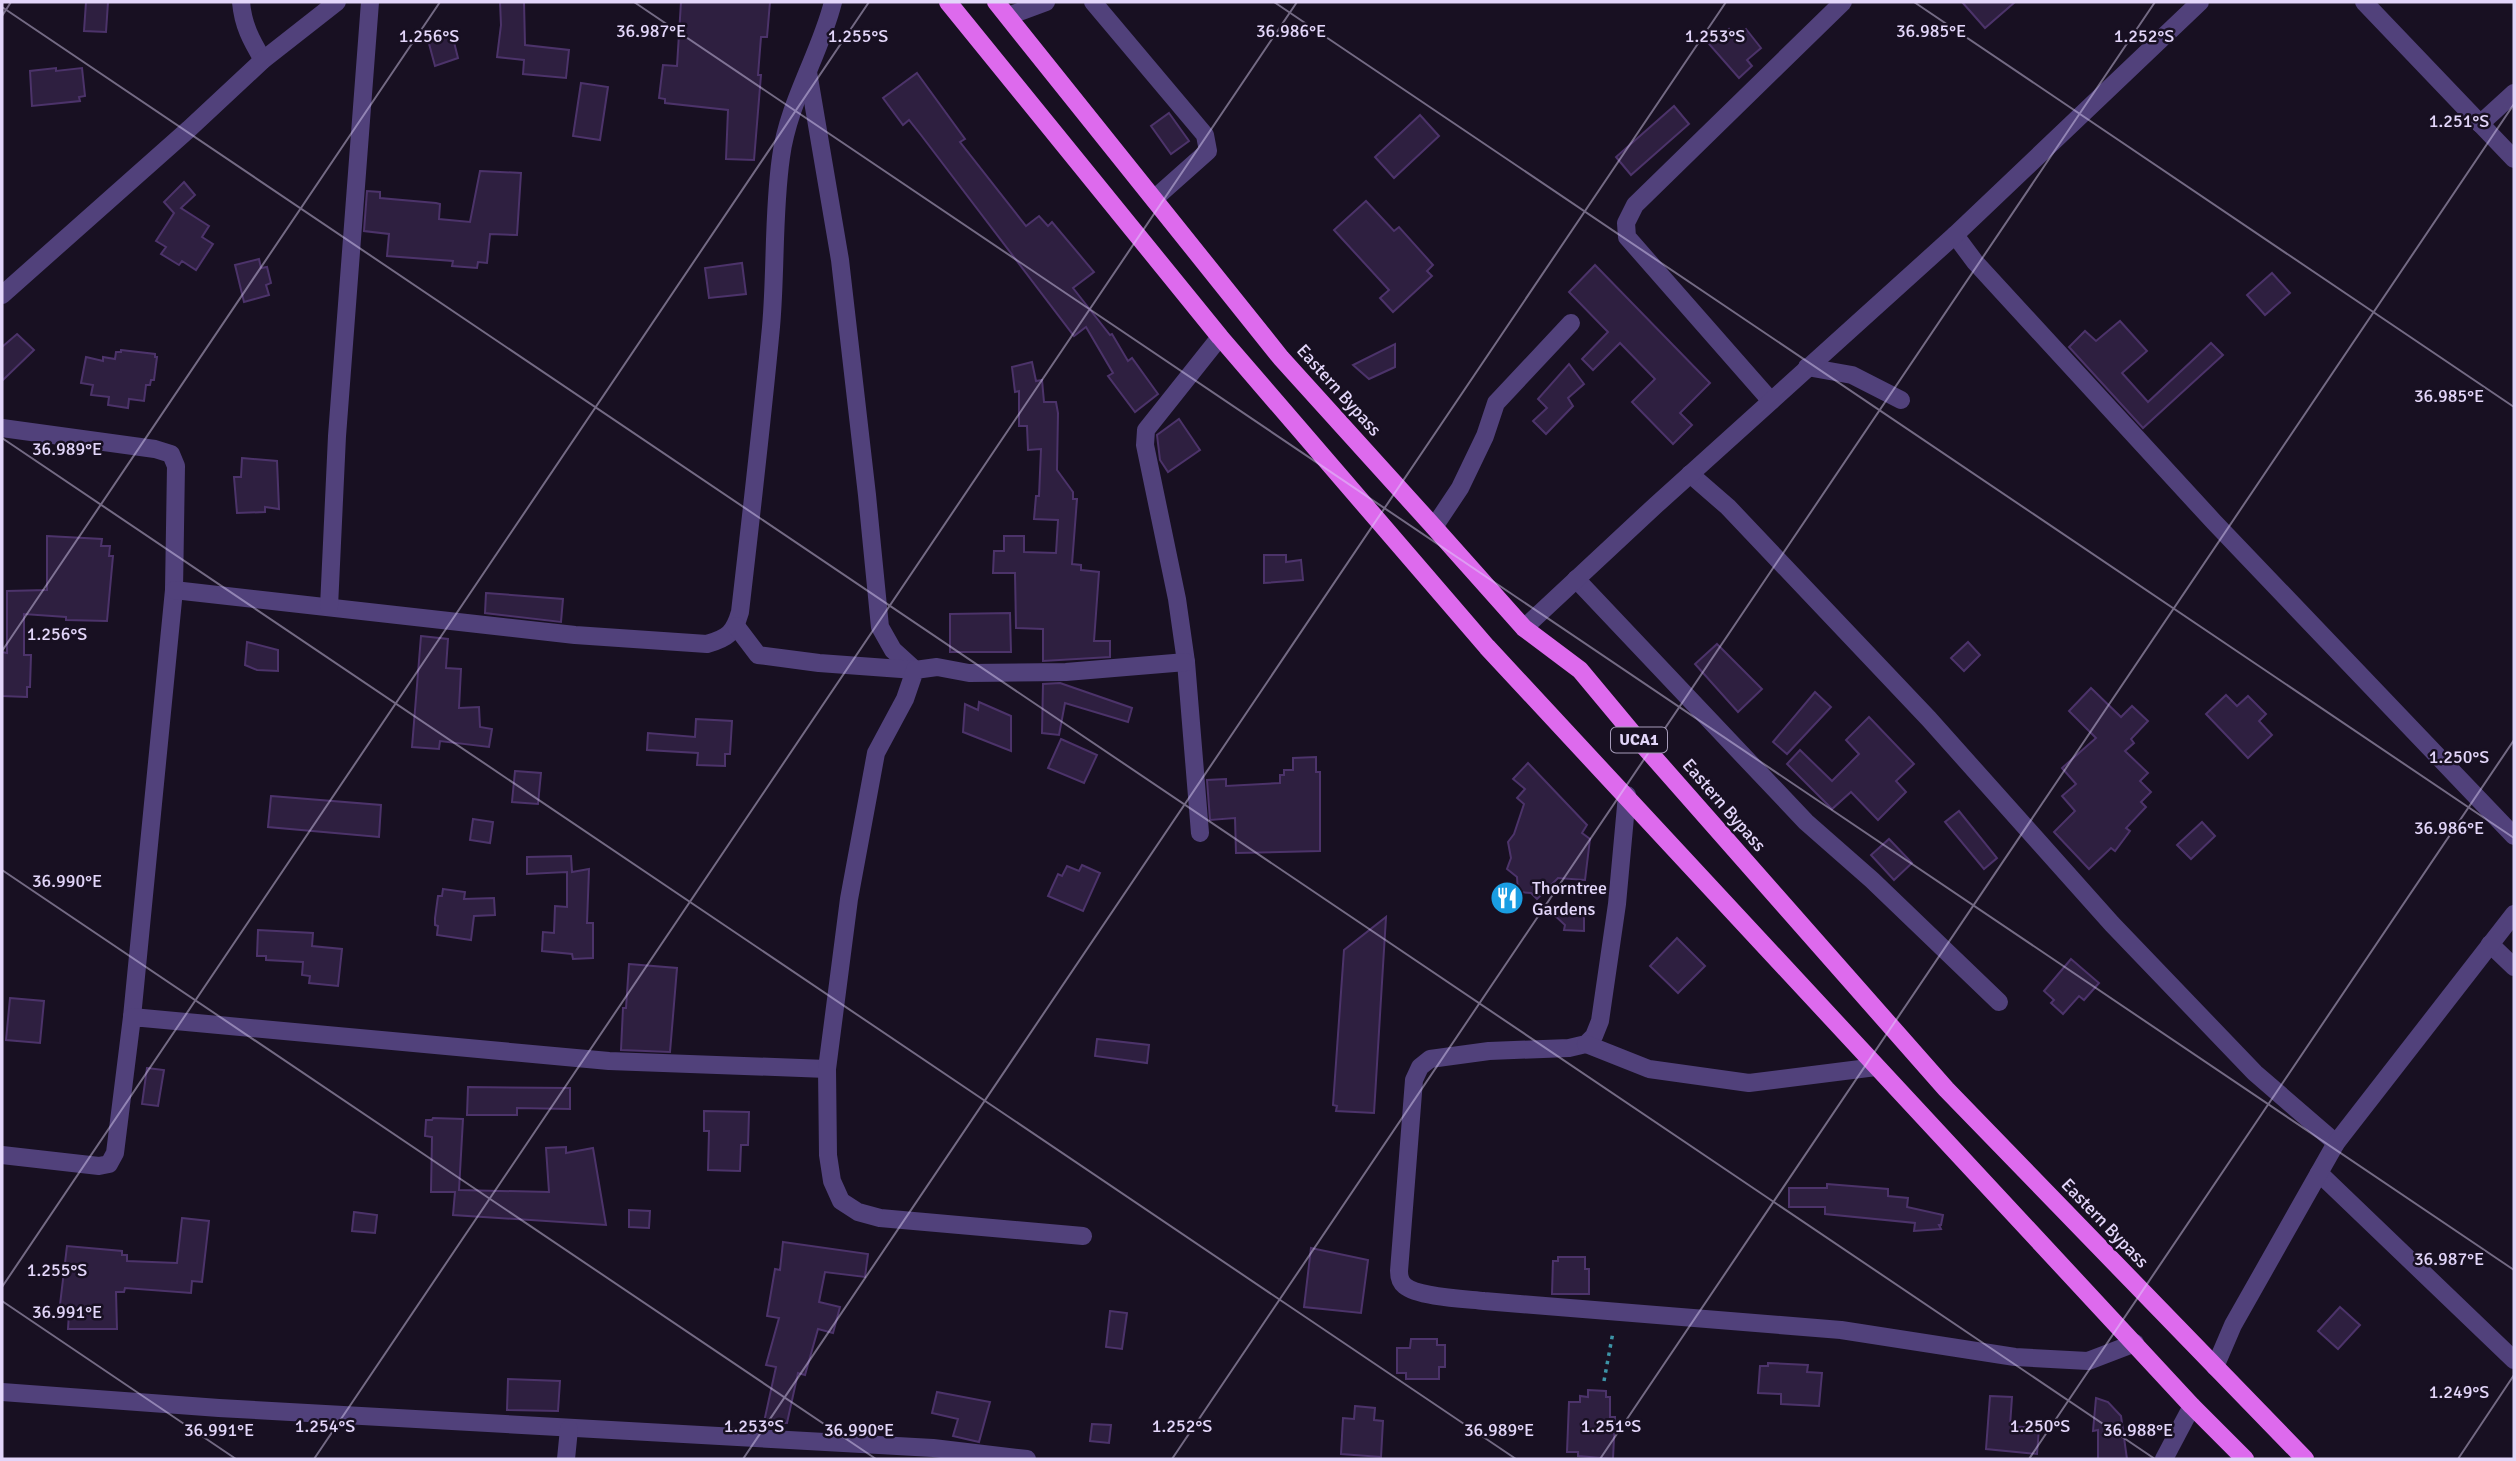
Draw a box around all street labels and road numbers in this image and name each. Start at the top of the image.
street label: Eastern Bypass [1292,340,1386,441]
road number: UCA1 [1611,727,1667,752]
street label: Eastern Bypass [1678,754,1770,856]
street label: Eastern Bypass [2057,1174,2153,1272]

